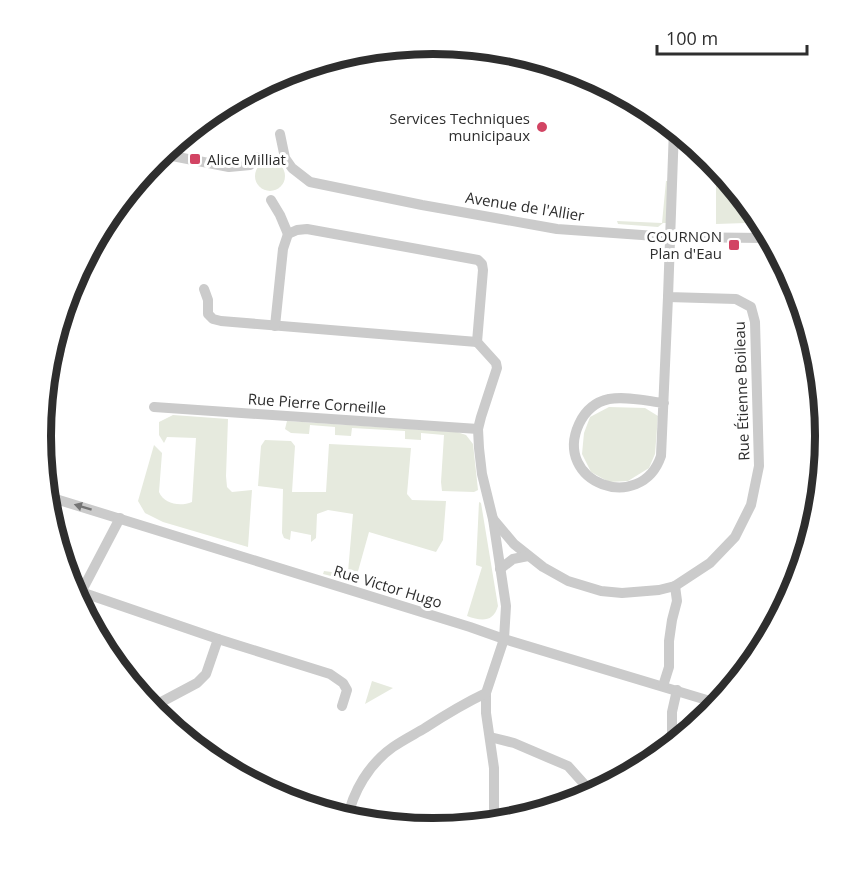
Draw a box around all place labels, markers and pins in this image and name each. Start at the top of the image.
place label: Services Techniques municipaux [389,108,530,145]
marker: Services Techniques municipaux [535,120,549,134]
place label: Alice Milliat [207,149,286,169]
marker: Alice Milliat [188,152,202,166]
place label: COURNON Plan d'Eau [646,226,722,263]
marker: COURNON Plan d'Eau [727,238,741,252]

